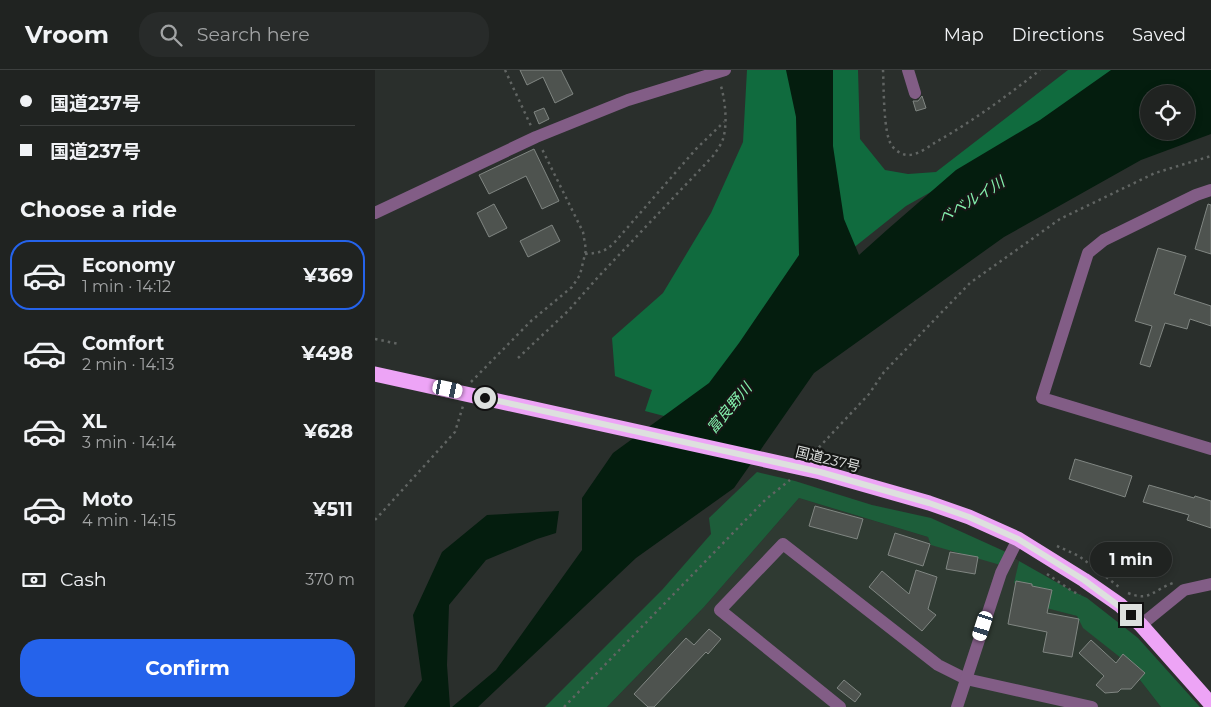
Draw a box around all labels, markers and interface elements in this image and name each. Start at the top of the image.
search box [139,12,489,57]
text: Vroom [25,20,109,49]
icon: search [157,21,185,49]
text: Search here [197,23,310,46]
text: Map [944,24,984,46]
text: Directions [1012,24,1104,46]
text: Saved [1132,24,1186,46]
map controls [1140,85,1195,140]
button: locate [1140,85,1195,140]
text: 国道237号 [50,92,141,115]
text: 国道237号 [50,140,141,163]
water label: ベベルイ川 [934,171,1010,228]
text: Choose a ride [20,196,177,223]
icon: car [22,253,67,298]
text: Economy [82,254,175,277]
text: ¥369 [303,264,353,287]
text: 1 min · 14:12 [82,277,171,296]
icon: car [22,331,67,376]
text: Comfort [82,332,164,355]
text: ¥498 [302,342,353,365]
text: 2 min · 14:13 [82,355,174,374]
water label: 富良野川 [702,377,757,437]
car [431,379,464,399]
route start [474,387,496,409]
icon: car [22,409,67,454]
text: XL [82,410,107,433]
text: ¥628 [303,420,353,443]
text: 3 min · 14:14 [82,433,176,452]
street label: 国道237号 [794,442,862,476]
icon: car [22,487,67,532]
text: Moto [82,488,133,511]
text: ¥511 [313,498,353,521]
text: 4 min · 14:15 [82,511,176,530]
callout: 1 min [1090,542,1172,578]
text: 1 min [1109,550,1153,569]
icon: cash [20,566,48,594]
text: Cash [60,568,107,591]
text: 370 m [305,570,355,589]
route end [1120,604,1142,626]
car [971,609,994,643]
button: Confirm [20,639,355,697]

